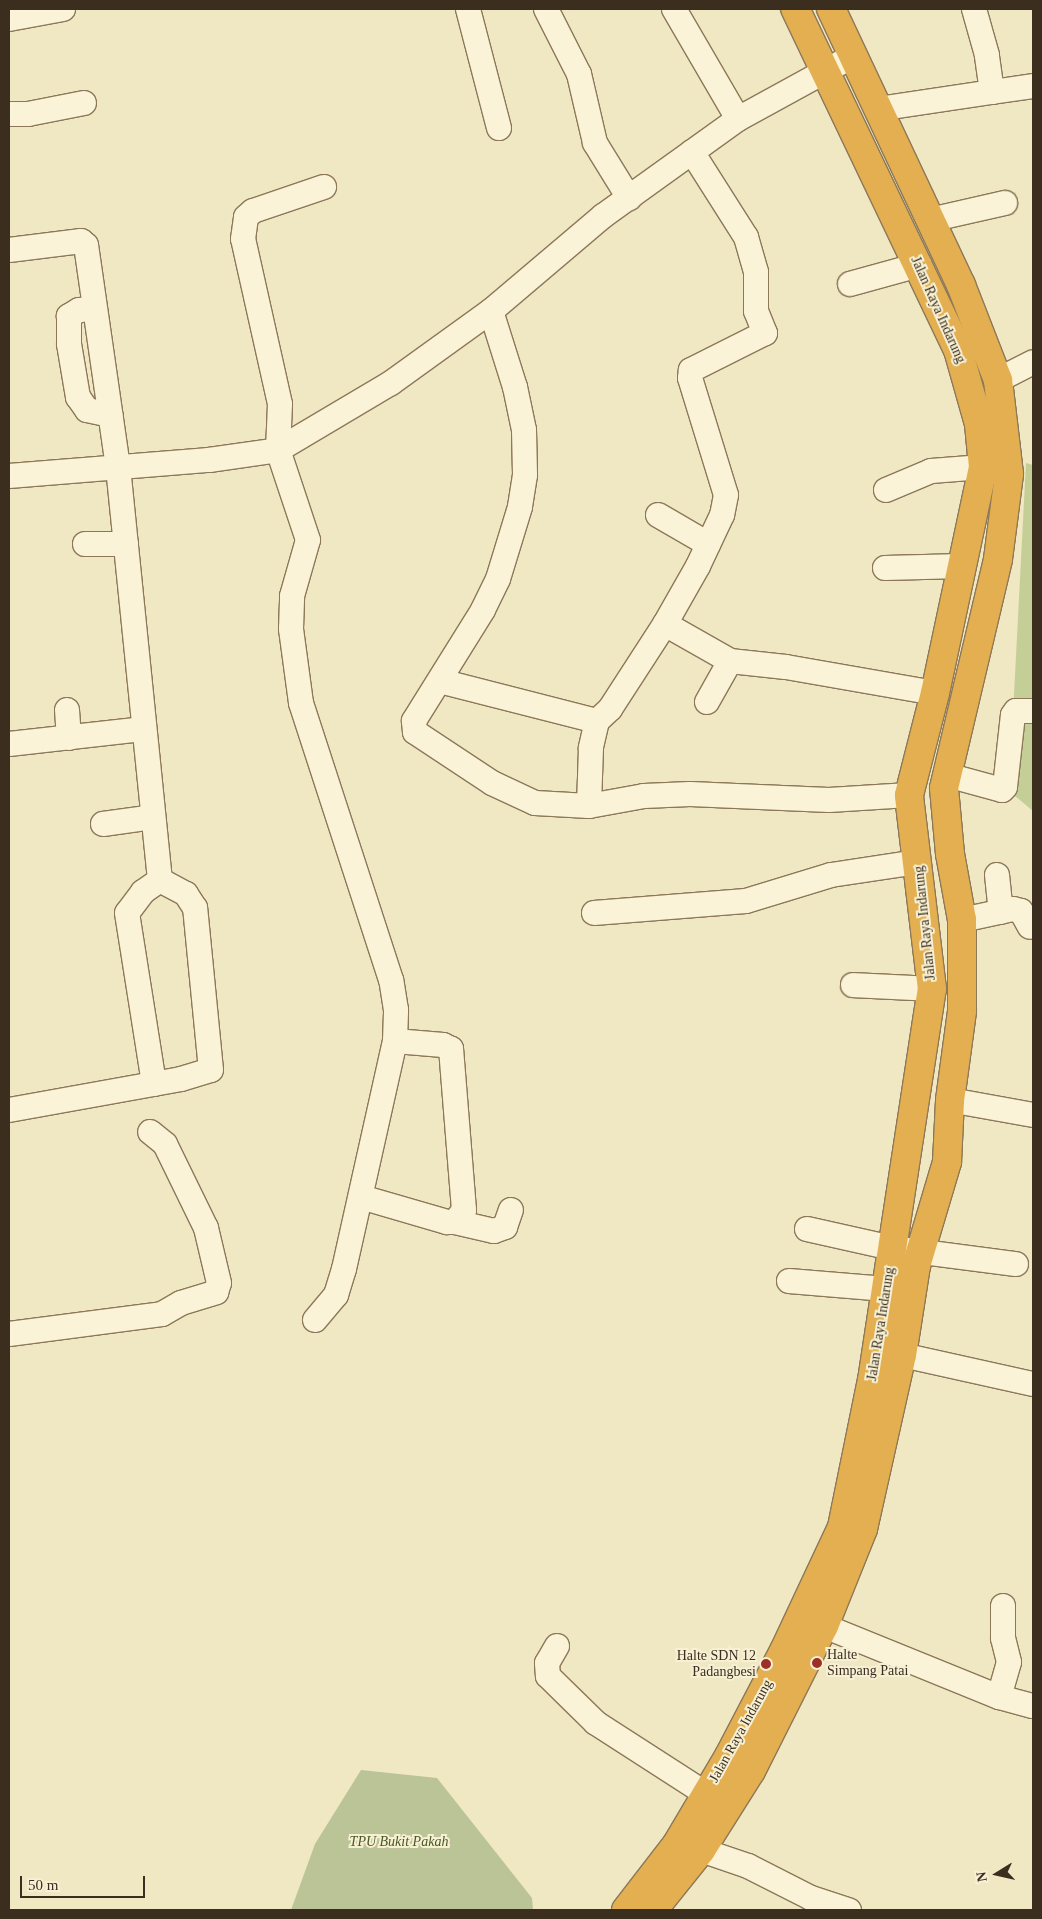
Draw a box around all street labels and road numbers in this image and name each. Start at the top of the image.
street label: Jalan Raya Indarung [907,254,969,366]
street label: Jalan Raya Indarung [911,865,939,981]
street label: Jalan Raya Indarung [864,1266,898,1382]
street label: Jalan Raya Indarung [706,1677,776,1785]

